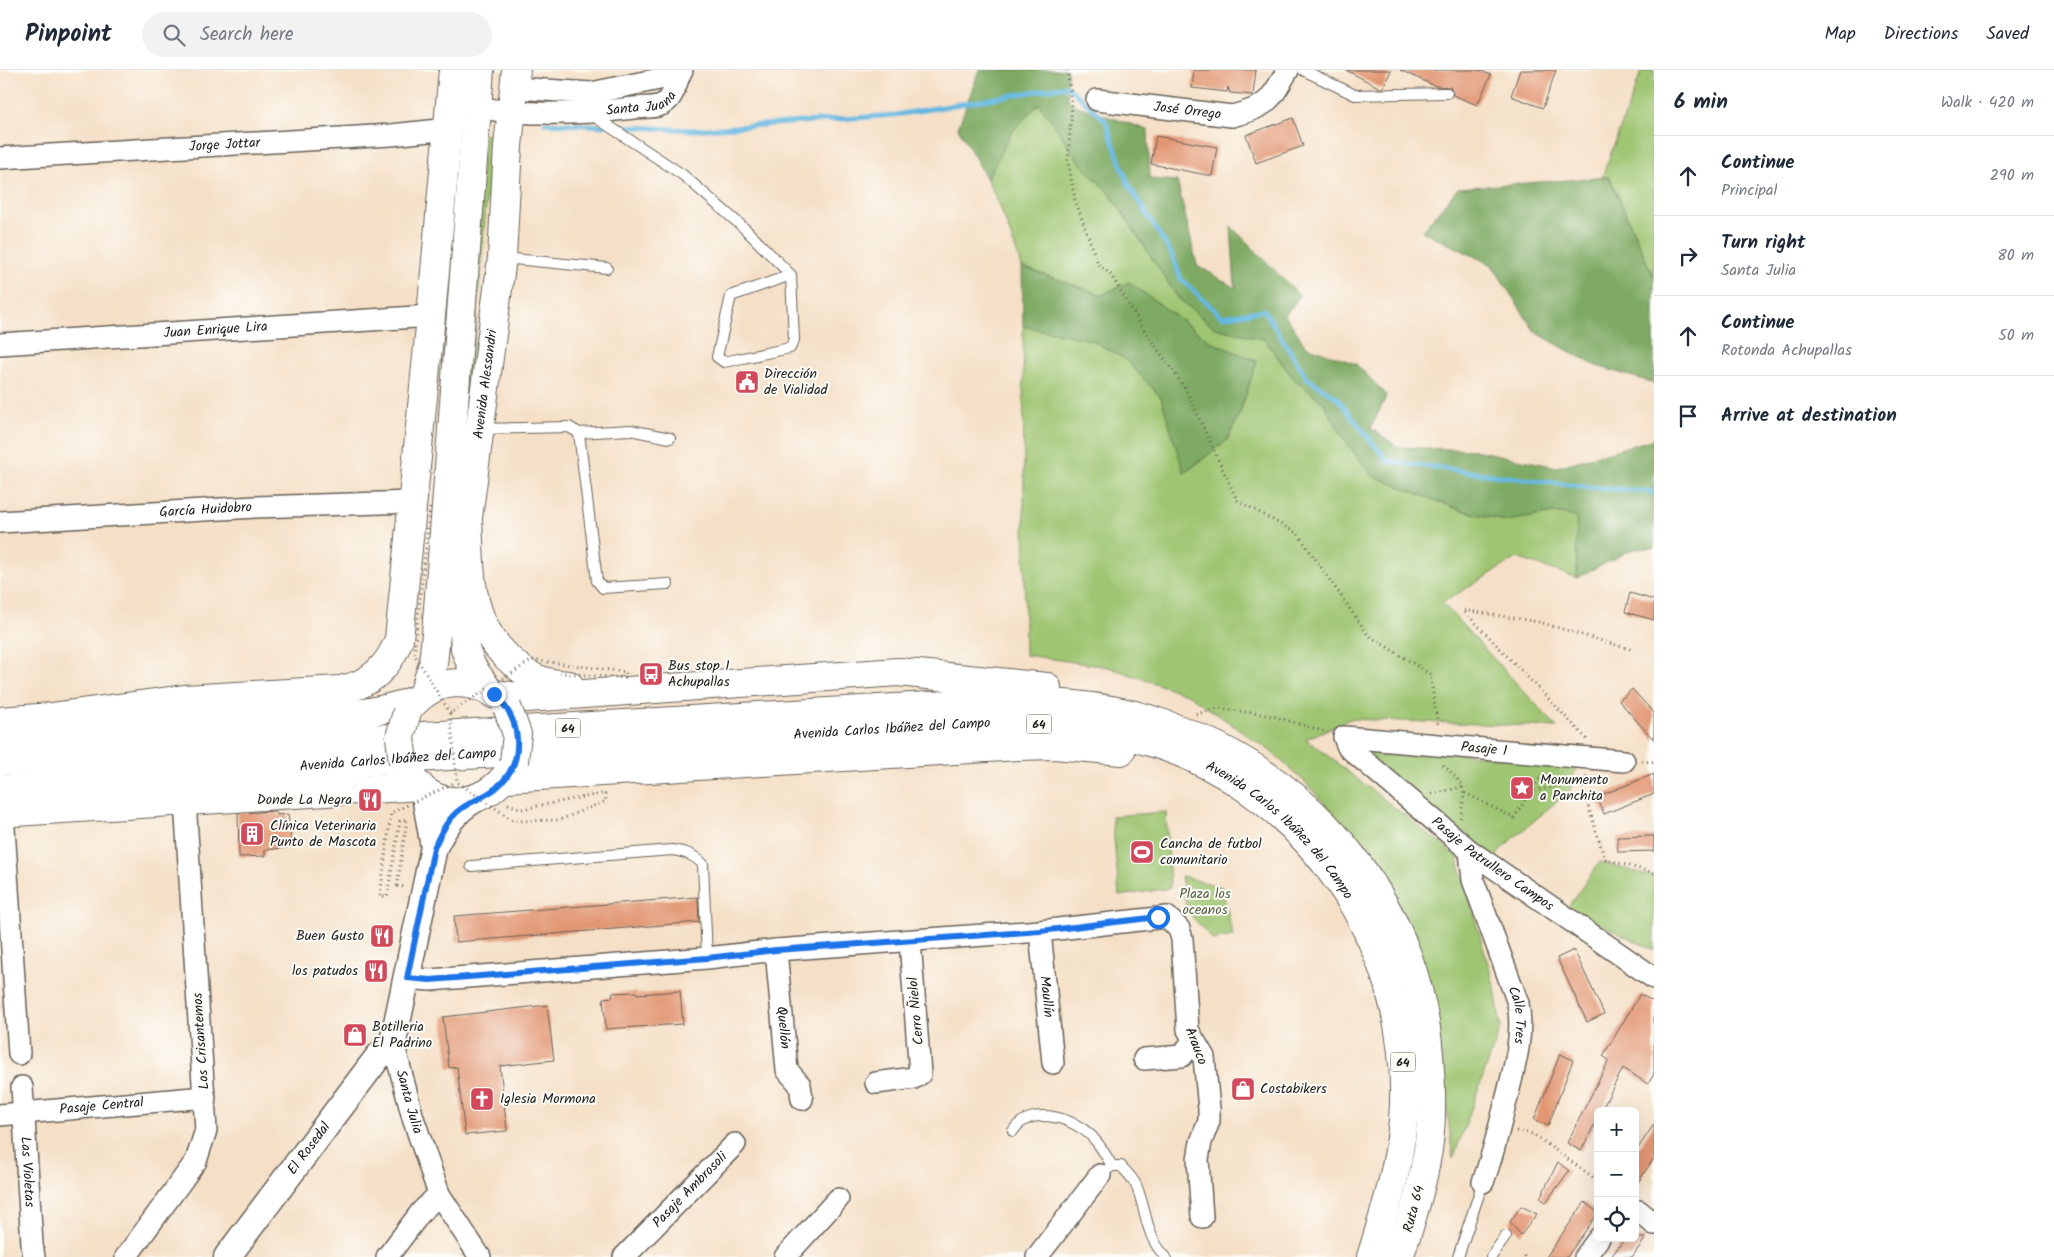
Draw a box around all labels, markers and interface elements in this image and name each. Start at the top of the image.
search box [142,12,492,57]
text: Pinpoint [25,15,112,54]
text: Search here [200,20,294,50]
text: Map [1824,20,1856,49]
text: Directions [1884,20,1958,49]
text: Saved [1986,20,2029,49]
icon: search [160,21,188,49]
text: 6 min [1674,86,1728,119]
street label: Santa Juana [605,87,683,122]
text: Walk · 420 m [1941,90,2034,115]
street label: José Orrego [1152,96,1222,126]
street label: Jorge Jottar [188,132,262,158]
text: Continue [1721,148,1794,178]
icon: ahead [1674,162,1702,190]
text: 290 m [1990,163,2034,188]
text: Principal [1721,178,1777,203]
text: Turn right [1721,228,1806,258]
icon: right [1674,242,1702,270]
text: 80 m [1997,243,2034,268]
text: Santa Julia [1721,258,1796,283]
text: Continue [1721,308,1794,338]
street label: Juan Enrique Lira [163,316,268,344]
icon: ahead [1674,322,1702,350]
text: 50 m [1998,323,2034,348]
street label: Avenida Alessandri [467,328,504,440]
text: Rotonda Achupallas [1721,338,1852,363]
place label: Dirección de Vialidad [764,363,829,401]
public building icon: Dirección de Vialidad [734,369,760,395]
text: Arrive at destination [1721,401,1897,431]
icon: arrive [1674,402,1702,430]
street label: García Huidobro [159,496,253,524]
place label: Bus stop 1 Achupallas [668,655,730,693]
bus stop icon: Bus stop 1 Achupallas [638,661,664,687]
route end [483,683,506,706]
street label: Avenida Carlos Ibáñez del Campo [793,712,991,746]
road number: 64 [1026,714,1052,734]
road number: 64 [556,718,580,738]
street label: Pasaje 1 [1460,736,1508,762]
street label: Avenida Carlos Ibáñez del Campo [299,742,497,778]
street label: Avenida Carlos Ibáñez del Campo [1202,755,1359,904]
place label: Monumento a Panchita [1540,769,1608,807]
place icon: Monumento a Panchita [1509,775,1535,801]
restaurant icon: Donde La Negra [357,787,383,813]
place label: Donde La Negra [257,789,352,811]
street label: Pasaje Patrullero Campos [1426,811,1559,917]
place label: Clínica Veterinaria Punto de Mascota [270,815,376,853]
building icon: Clínica Veterinaria Punto de Mascota [239,821,265,847]
place label: Cancha de futbol comunitario [1160,833,1262,871]
sports icon: Cancha de futbol comunitario [1129,839,1155,865]
park label: Plaza los oceanos [1179,883,1231,921]
route start [1147,906,1170,929]
restaurant icon: Buen Gusto [369,923,395,949]
place label: Buen Gusto [296,925,364,947]
restaurant icon: los patudos [363,958,389,984]
place label: los patudos [292,960,358,982]
street label: Cerro Ñielol [902,975,930,1046]
street label: Maullín [1033,975,1059,1019]
street label: Calle Tres [1502,983,1531,1045]
street label: Los Crisantemos [187,992,215,1090]
street label: Quellón [770,1005,796,1050]
place label: Botilleria El Padrino [372,1016,432,1054]
shop icon: Botilleria El Padrino [342,1022,368,1048]
street label: Arauco [1179,1024,1213,1068]
road number: 64 [1390,1052,1416,1072]
street label: Santa Julia [390,1067,429,1137]
shop icon: Costabikers [1230,1076,1256,1102]
place label: Costabikers [1260,1078,1327,1100]
church icon: Iglesia Mormona [469,1086,495,1112]
place label: Iglesia Mormona [500,1088,596,1110]
street label: Pasaje Central [59,1091,145,1121]
map controls [1594,1107,1639,1242]
button: + [1594,1107,1639,1152]
street label: El Rosedal [282,1117,336,1179]
street label: Las Violetas [14,1136,41,1208]
street label: Pasaje Ambrosoli [647,1146,733,1233]
button: − [1594,1152,1639,1197]
street label: Ruta 64 [1397,1183,1431,1235]
button: locate [1594,1197,1639,1242]

